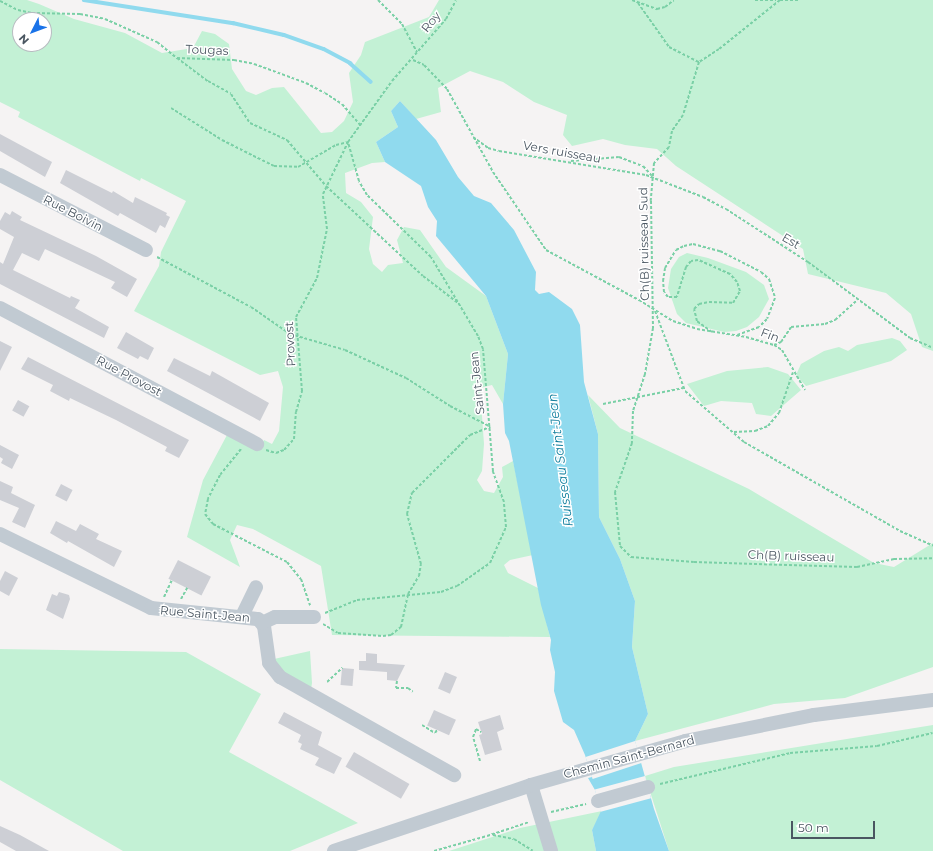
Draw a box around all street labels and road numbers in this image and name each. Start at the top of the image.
street label: Roy [418,9,444,35]
street label: Tougas [185,42,229,58]
street label: Vers ruisseau [522,138,602,166]
street label: Ch(B) ruisseau Sud [636,187,652,301]
street label: Rue Boivin [41,192,105,234]
street label: Est [779,230,803,252]
street label: Provost [282,321,298,367]
street label: Fin [759,325,781,345]
street label: Saint-Jean [467,351,487,415]
street label: Rue Provost [94,353,164,399]
street label: Ch(B) ruisseau [747,547,835,565]
street label: Rue Saint-Jean [159,603,251,625]
street label: Chemin Saint-Bernard [562,733,696,781]

